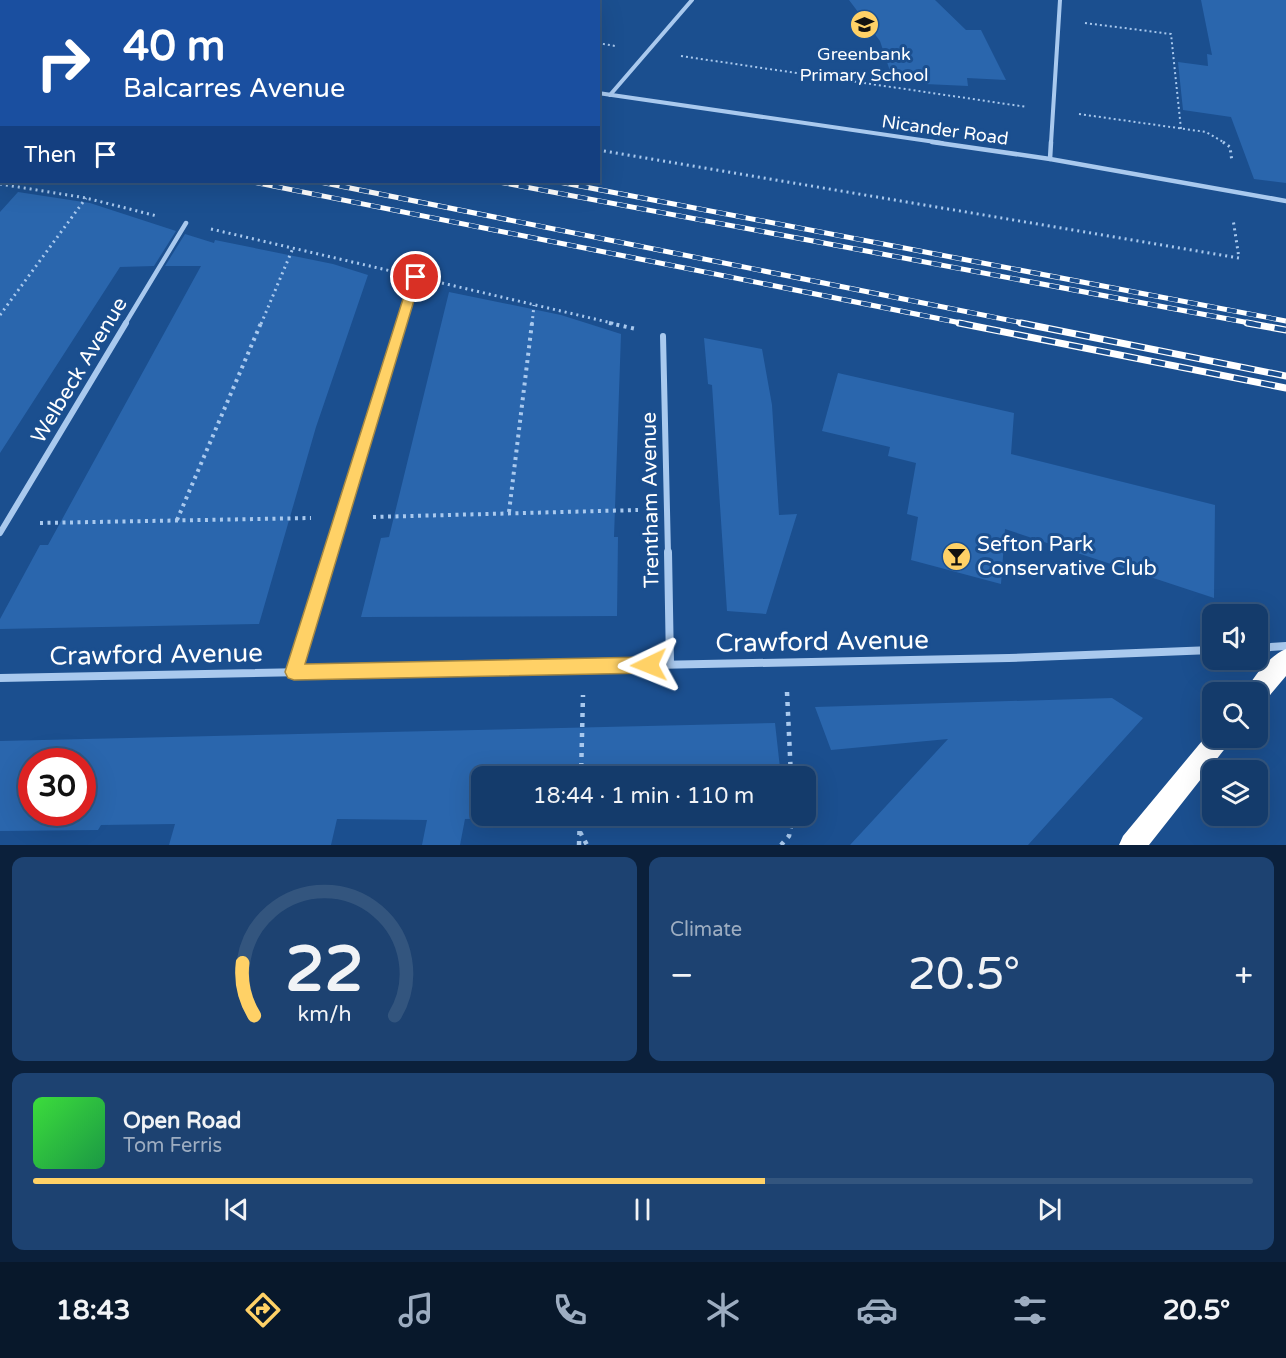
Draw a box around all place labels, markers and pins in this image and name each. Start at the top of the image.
school or university icon: Greenbank Primary School [848,9,880,41]
place label: Greenbank Primary School [799,43,929,86]
pin [390,251,441,302]
place label: Sefton Park Conservative Club [977,532,1157,581]
bar icon: Sefton Park Conservative Club [940,540,972,572]

